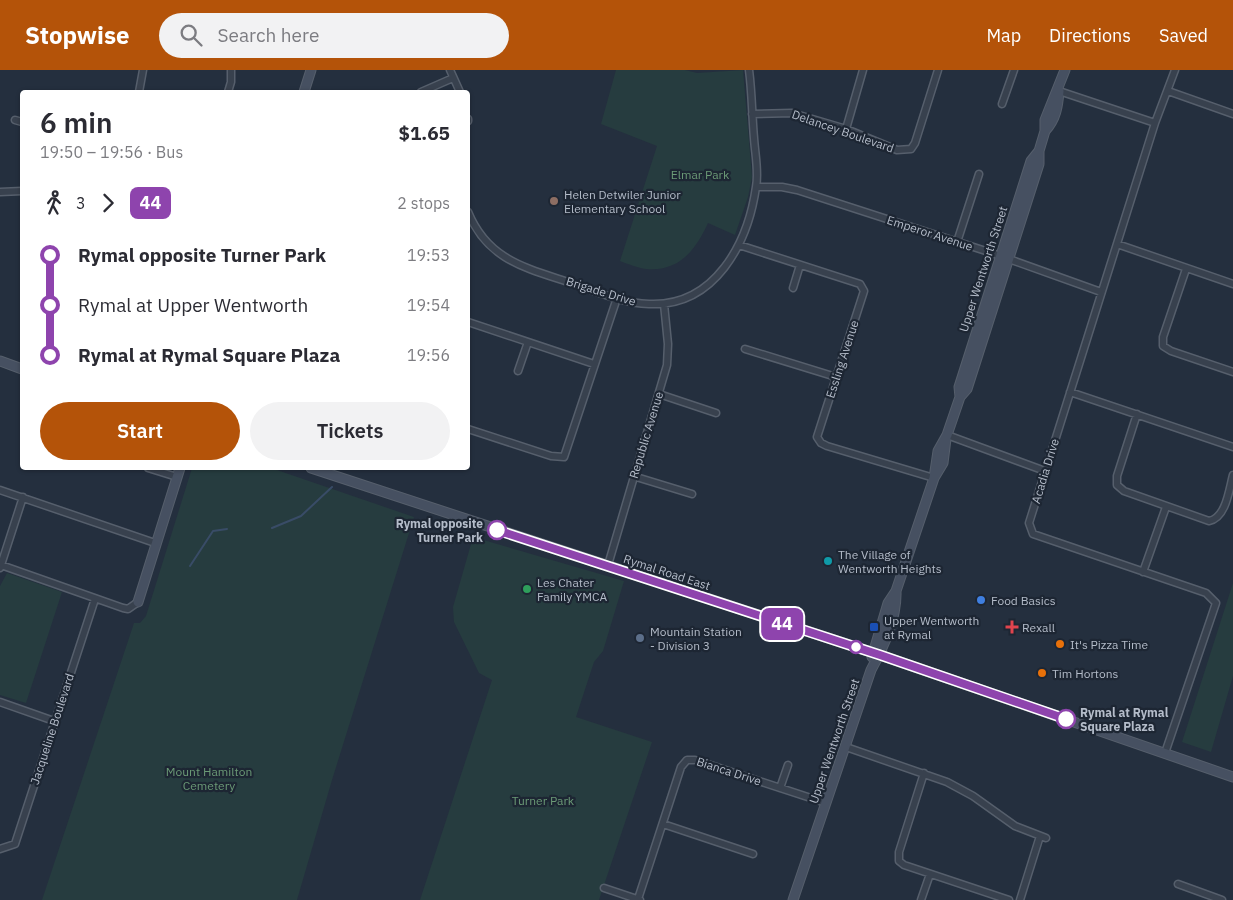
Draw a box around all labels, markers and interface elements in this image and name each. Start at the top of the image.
search box [159,13,509,58]
text: Stopwise [25,19,129,51]
icon: search [177,21,205,49]
text: Search here [217,23,319,47]
text: Map [986,24,1021,47]
text: Directions [1049,24,1131,47]
text: Saved [1159,24,1208,47]
text: 6 min [40,104,112,141]
street label: Delancey Boulevard [790,106,896,156]
text: $1.65 [398,121,450,145]
text: 19:50 – 19:56 · Bus [40,142,183,162]
park label: Elmar Park [671,167,730,182]
place label: Helen Detwiler Junior Elementary School [564,187,681,216]
icon: walk [40,189,68,217]
icon: forward [94,189,122,217]
text: 44 [140,191,161,214]
text: 3 [76,193,86,213]
text: 2 stops [397,193,450,213]
marker: Helen Detwiler Junior Elementary School [548,195,560,207]
street label: Upper Wentworth Street [956,204,1010,334]
street label: Emperor Avenue [885,212,975,254]
text: Rymal opposite Turner Park [78,243,326,267]
text: 19:53 [407,245,450,265]
street label: Brigade Drive [564,273,638,309]
text: Rymal at Upper Wentworth [78,293,308,317]
text: 19:54 [407,295,450,315]
street label: Essling Avenue [822,318,862,400]
text: Rymal at Rymal Square Plaza [78,343,340,367]
text: 19:56 [407,345,450,365]
street label: Republic Avenue [626,389,666,480]
button: Start [40,402,240,460]
button: Tickets [250,402,450,460]
street label: Acadia Drive [1028,436,1062,505]
place label: Rymal opposite Turner Park [396,516,483,545]
marker: Rymal opposite Turner Park [487,520,507,540]
place label: The Village of Wentworth Heights [838,547,942,576]
street label: Rymal Road East [622,551,712,593]
marker: The Village of Wentworth Heights [822,555,834,567]
place label: Les Chater Family YMCA [537,575,607,604]
marker: Les Chater Family YMCA [521,583,533,595]
place label: Food Basics [991,593,1056,608]
marker: Food Basics [975,594,987,606]
line badge: 44 [760,608,804,640]
text: 44 [771,612,793,635]
place label: Upper Wentworth at Rymal [884,613,979,642]
place label: Rexall [1022,620,1055,635]
marker: Upper Wentworth at Rymal [868,621,880,633]
marker: Rexall [1006,621,1018,633]
place label: Mountain Station - Division 3 [650,624,742,653]
marker: Mountain Station - Division 3 [634,632,646,644]
place label: It's Pizza Time [1070,637,1149,652]
marker: It's Pizza Time [1054,638,1066,650]
unlabelled marker [849,640,863,654]
place label: Tim Hortons [1052,666,1119,681]
marker: Tim Hortons [1036,667,1048,679]
street label: Jacqueline Boulevard [27,672,77,786]
street label: Upper Wentworth Street [806,677,862,805]
place label: Rymal at Rymal Square Plaza [1080,705,1169,734]
marker: Rymal at Rymal Square Plaza [1056,709,1076,729]
street label: Bianca Drive [695,753,764,789]
park label: Mount Hamilton Cemetery [166,764,252,793]
park label: Turner Park [512,793,575,808]

